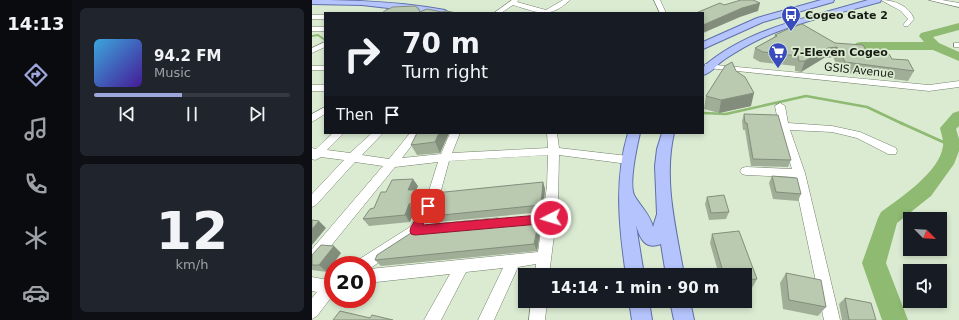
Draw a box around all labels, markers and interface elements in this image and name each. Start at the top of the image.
bus stop icon: Cogeo Gate 2 [780,4,802,32]
place label: Cogeo Gate 2 [805,9,888,22]
text: 14:13 [7,13,65,34]
text: 70 m [402,27,480,60]
icon: right [336,28,388,80]
supermarket icon: 7-Eleven Cogeo [767,41,789,69]
place label: 7-Eleven Cogeo [792,46,888,59]
text: 94.2 FM [154,47,221,65]
street label: GSIS Avenue [823,60,895,81]
icon: directions [22,61,50,89]
text: Turn right [402,61,488,82]
text: Music [154,65,191,80]
icon: previous [116,103,138,125]
icon: pause [181,103,203,125]
icon: next [246,103,268,125]
icon: arrive [381,104,403,126]
text: Then [336,106,373,124]
icon: music [22,115,50,143]
icon: phone [22,170,50,198]
pin [411,189,445,223]
icon: arrive [417,195,439,217]
position arrow [530,197,572,239]
text: 12 [156,201,228,261]
north arrow [903,212,947,256]
map controls [903,212,947,308]
icon: climate [22,224,50,252]
speed limit sign: 20 [324,256,376,308]
text: km/h [176,257,208,272]
button: sound [903,264,947,308]
icon: car [22,279,50,307]
text: 14:14 · 1 min · 90 m [551,279,719,297]

